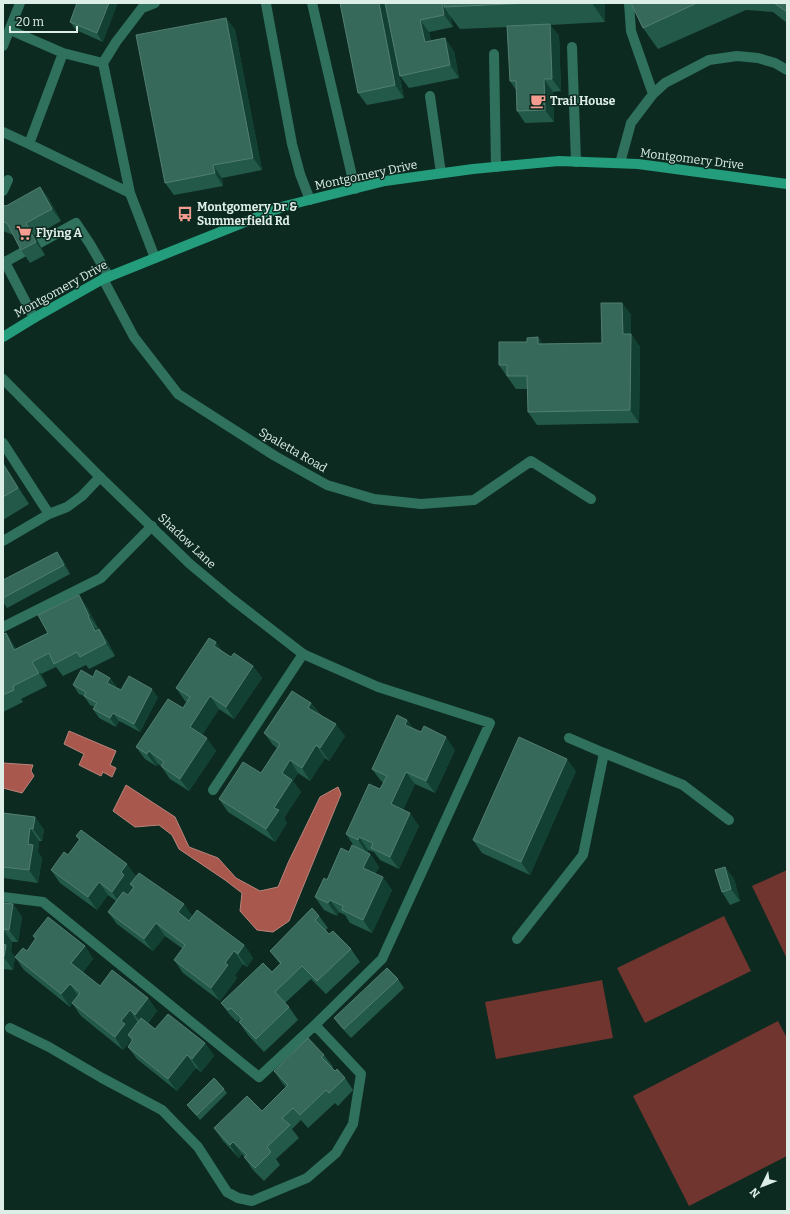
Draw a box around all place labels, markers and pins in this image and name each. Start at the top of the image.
cafe icon: Trail House [529,92,547,110]
place label: Trail House [550,94,616,108]
place label: Montgomery Dr & Summerfield Rd [197,200,297,228]
bus stop icon: Montgomery Dr & Summerfield Rd [176,205,194,223]
supermarket icon: Flying A [15,224,33,242]
place label: Flying A [36,226,83,240]

